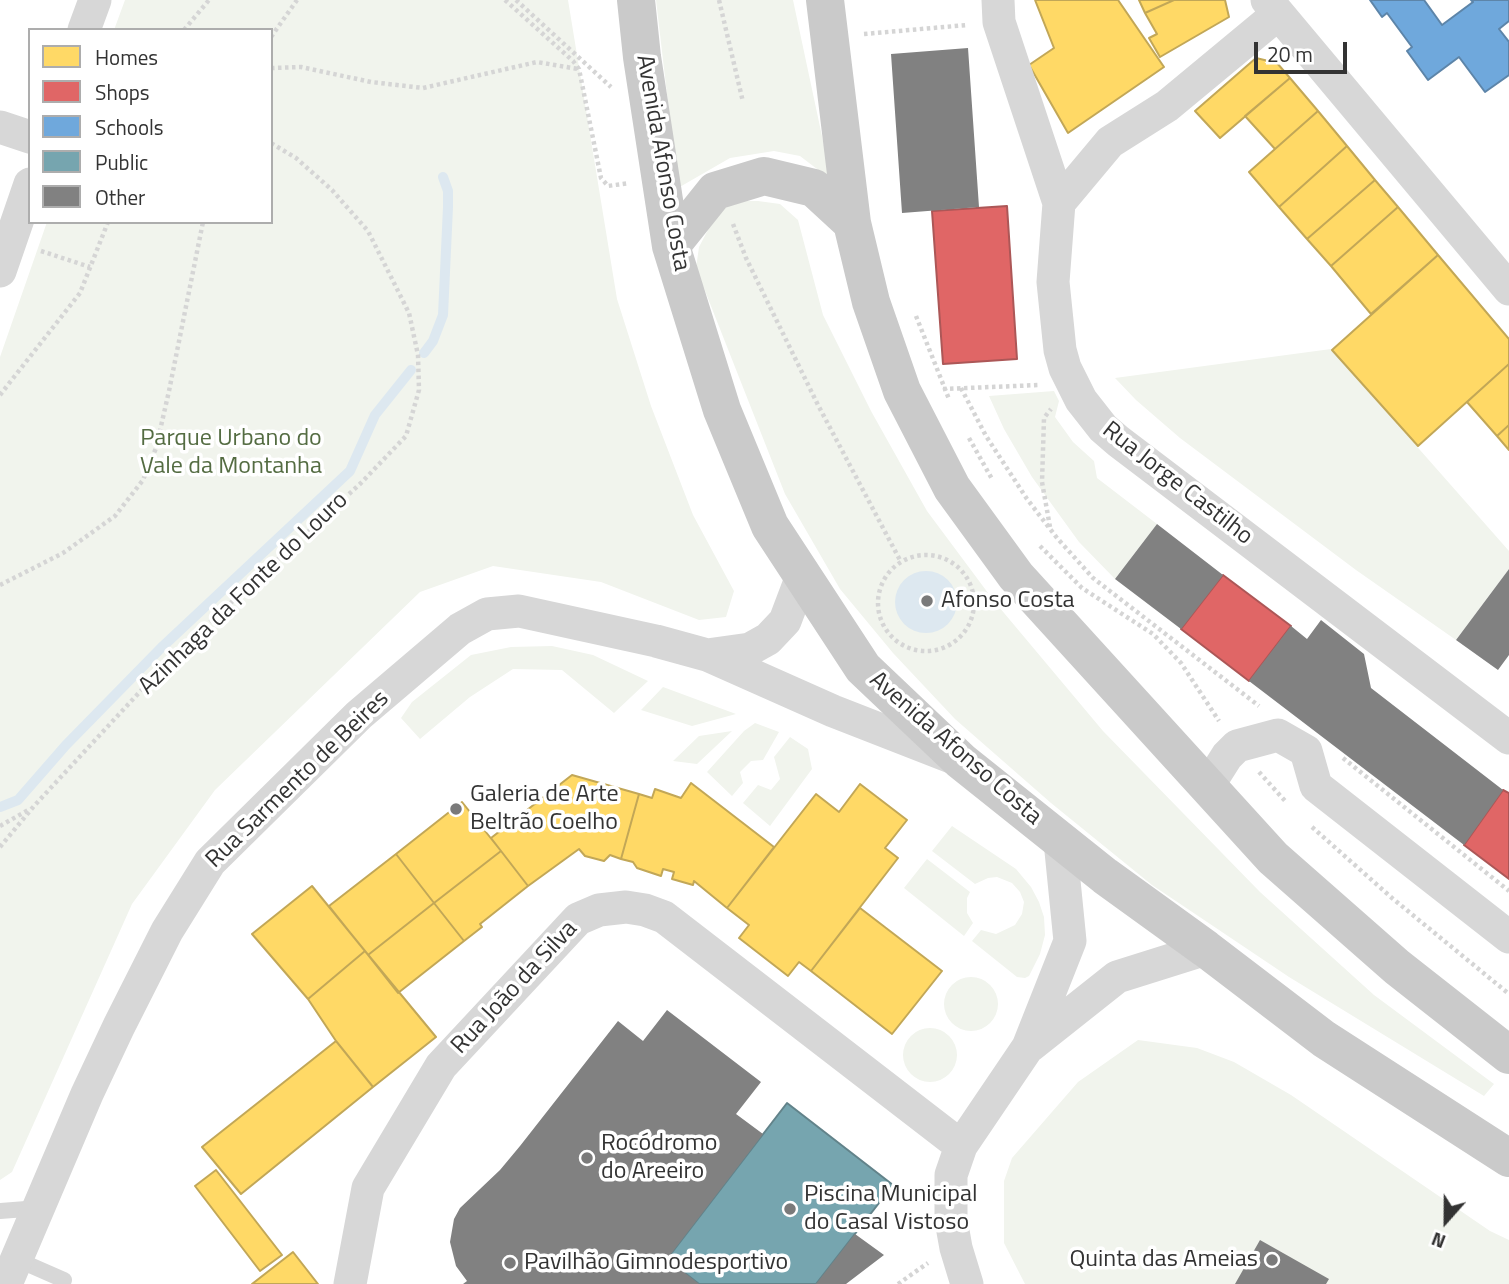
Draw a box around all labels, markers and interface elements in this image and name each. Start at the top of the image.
legend [28,28,273,224]
scale bar [1257,28,1350,72]
text: 20 m [1267,38,1313,70]
text: Homes [95,41,158,73]
street label: Avenida Afonso Costa [629,53,695,273]
text: Shops [95,76,150,108]
text: Schools [95,111,164,143]
text: Public [95,146,148,178]
text: Other [95,181,145,213]
street label: Rua Jorge Castilho [1096,416,1258,552]
park label: Parque Urbano do Vale da Montanha [140,425,322,481]
street label: Azinhaga da Fonte do Louro [133,487,355,701]
place label: Afonso Costa [941,587,1075,615]
marker: Afonso Costa [919,593,935,609]
street label: Avenida Afonso Costa [863,666,1047,832]
street label: Rua Sarmento de Beires [201,685,395,875]
place label: Galeria de Arte Beltrão Coelho [470,781,619,837]
marker: Galeria de Arte Beltrão Coelho [448,801,464,817]
street label: Rua João da Silva [446,915,584,1061]
place label: Rocódromo do Areeiro [601,1130,717,1186]
marker: Rocódromo do Areeiro [579,1150,595,1166]
place label: Piscina Municipal do Casal Vistoso [804,1181,978,1237]
north arrow [1411,1186,1481,1256]
marker: Piscina Municipal do Casal Vistoso [782,1201,798,1217]
text: N [1427,1225,1450,1257]
place label: Quinta das Ameias [1070,1246,1258,1274]
place label: Pavilhão Gimnodesportivo [524,1249,788,1277]
marker: Quinta das Ameias [1264,1252,1280,1268]
marker: Pavilhão Gimnodesportivo [502,1255,518,1271]

